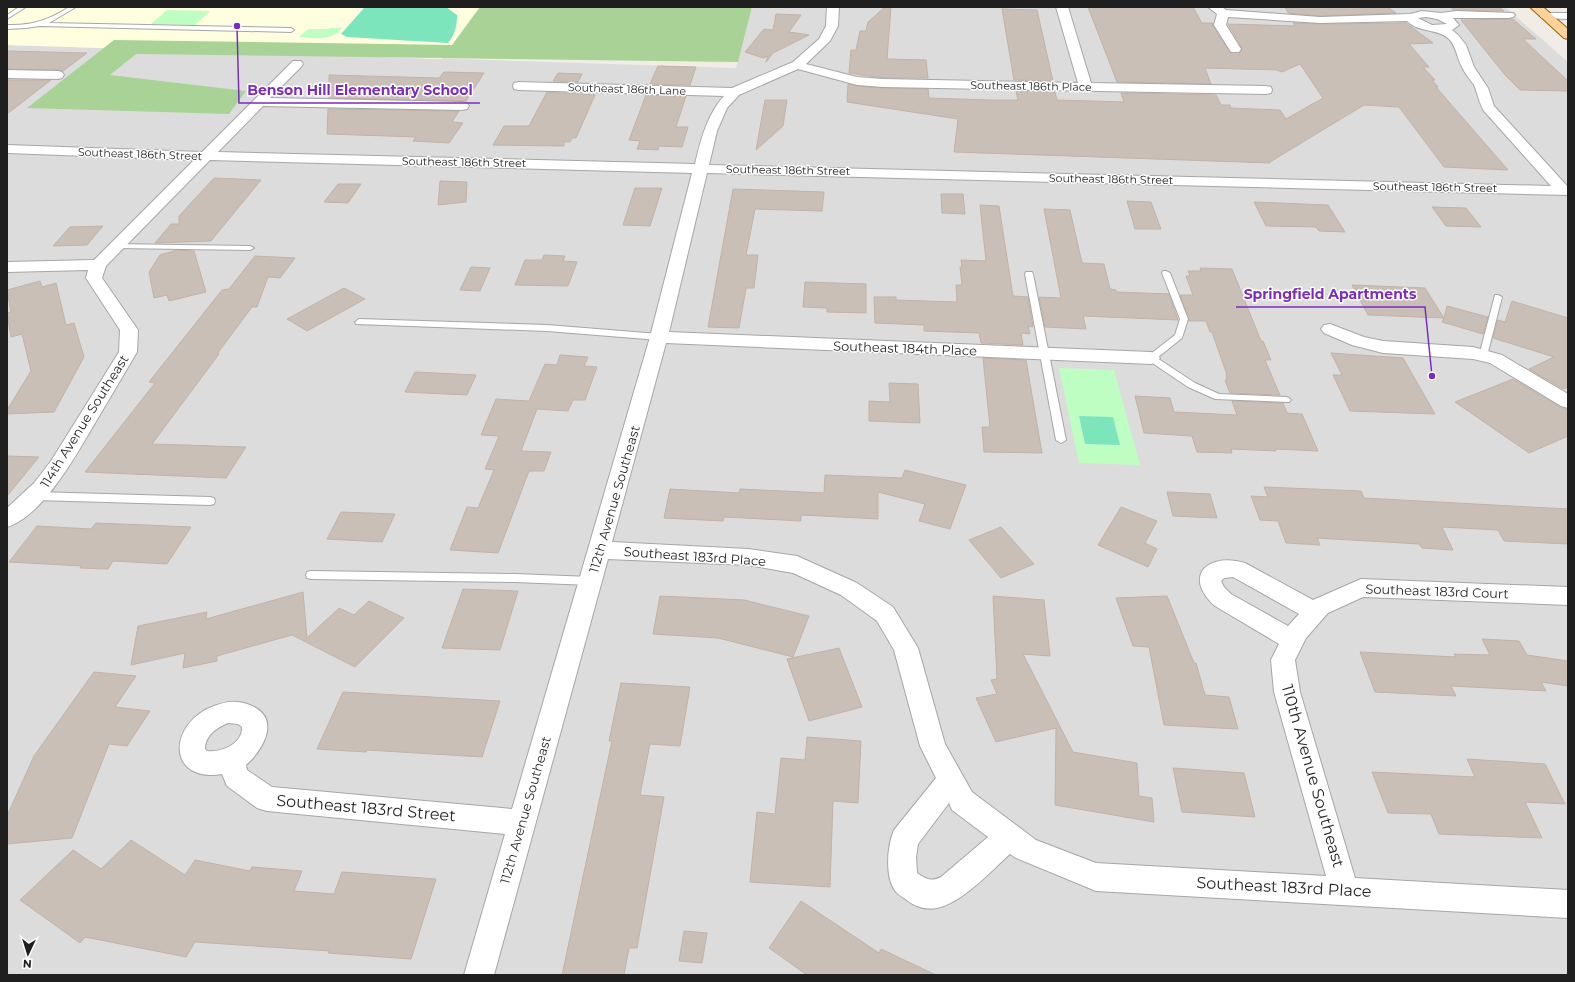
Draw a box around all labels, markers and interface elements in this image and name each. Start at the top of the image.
callout: Benson Hill Elementary School [239,77,480,103]
street label: Southeast 186th Place [970,78,1092,94]
street label: Southeast 186th Lane [568,80,687,98]
text: Benson Hill Elementary School [247,81,473,99]
street label: Southeast 186th Street [78,145,203,163]
street label: Southeast 186th Street [402,154,527,170]
street label: Southeast 186th Street [726,162,851,178]
street label: Southeast 186th Street [1049,171,1174,187]
street label: Southeast 186th Street [1373,179,1498,195]
callout: Springfield Apartments [1236,281,1425,307]
text: Springfield Apartments [1244,285,1417,303]
street label: Southeast 184th Place [833,337,977,359]
street label: 114th Avenue Southeast [36,352,132,490]
street label: 112th Avenue Southeast [585,423,643,575]
street label: Southeast 183rd Place [623,543,767,569]
street label: Southeast 183rd Court [1365,581,1509,601]
street label: 110th Avenue Southeast [1278,682,1348,870]
street label: 112th Avenue Southeast [496,734,554,886]
street label: Southeast 183rd Street [276,791,457,825]
street label: Southeast 183rd Place [1196,873,1372,901]
north arrow [8,934,48,974]
text: N [22,957,32,971]

